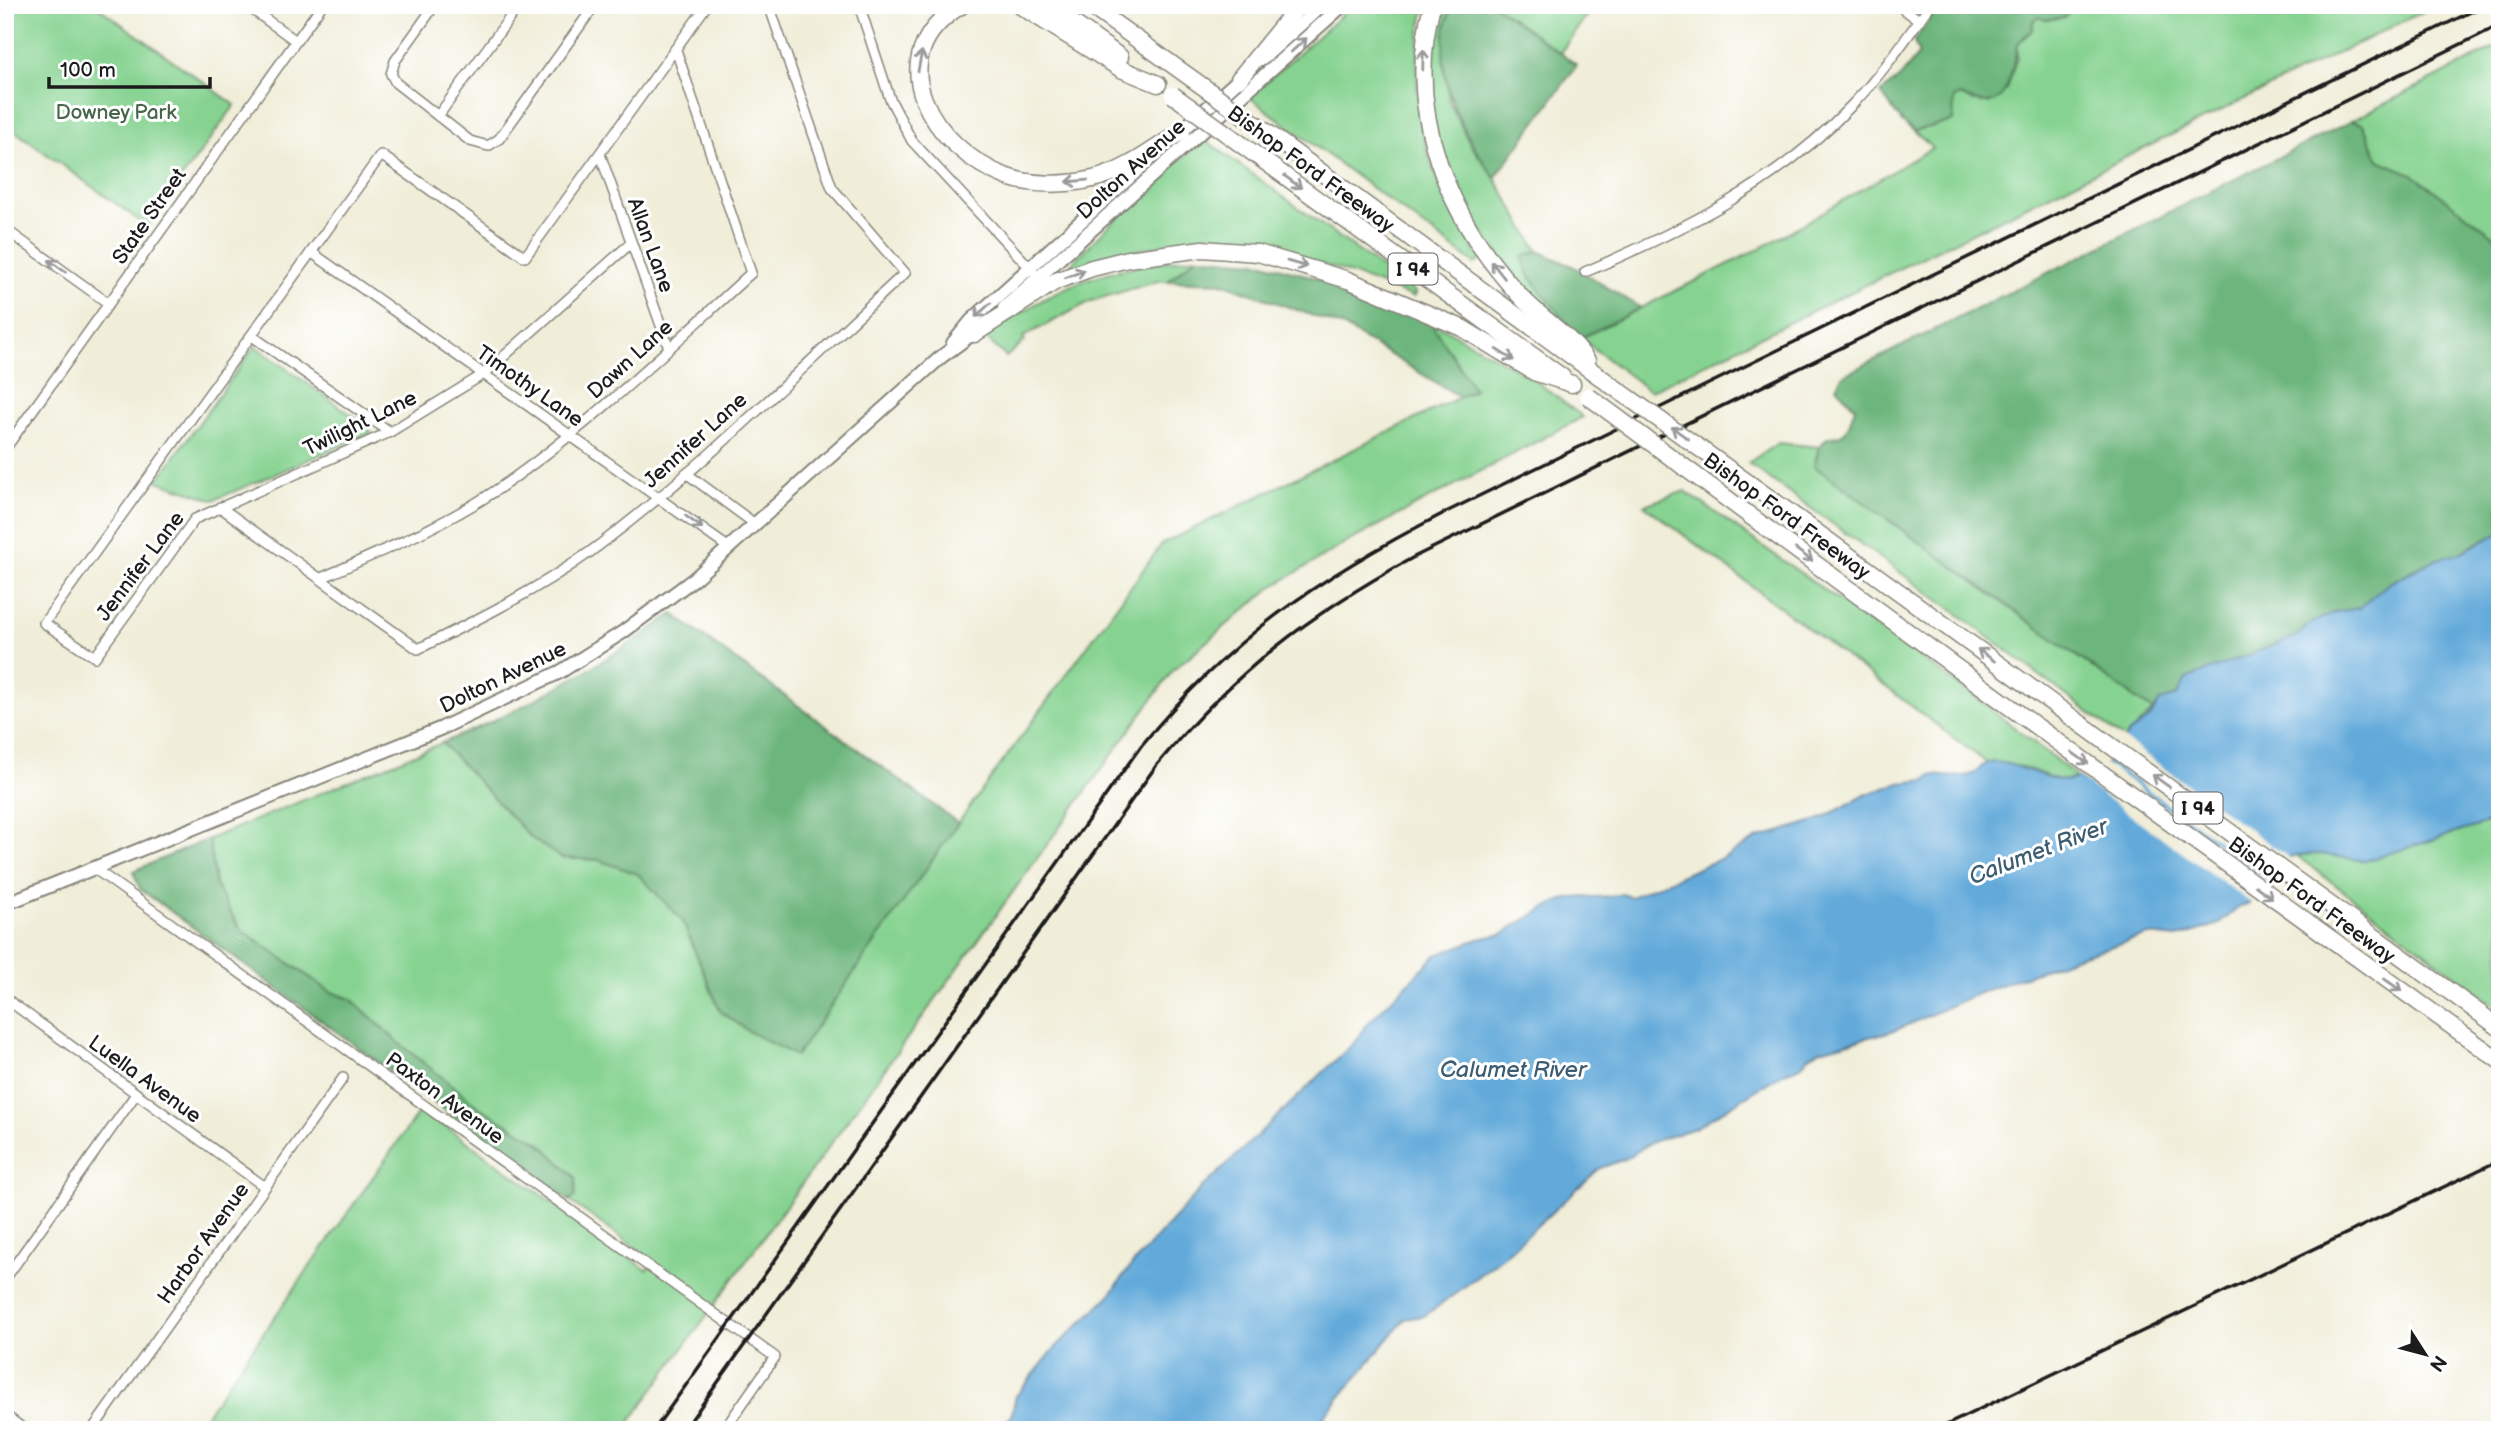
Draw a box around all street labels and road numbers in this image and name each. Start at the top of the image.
street label: Bishop Ford Freeway [1223,101,1399,238]
street label: Dolton Avenue [1072,114,1191,225]
street label: State Street [107,163,192,269]
street label: Allan Lane [622,194,679,296]
road number: I 94 [1388,254,1438,284]
street label: Dawn Lane [583,315,678,404]
street label: Timothy Lane [471,340,588,433]
street label: Twilight Lane [300,385,421,462]
street label: Jennifer Lane [638,387,752,493]
street label: Bishop Ford Freeway [1699,448,1875,585]
street label: Jennifer Lane [91,507,190,626]
street label: Dolton Avenue [436,636,570,719]
road number: I 94 [2174,792,2222,824]
street label: Bishop Ford Freeway [2224,832,2400,969]
street label: Luella Avenue [83,1030,206,1129]
street label: Paxton Avenue [381,1047,509,1150]
street label: Harbor Avenue [152,1178,254,1309]

